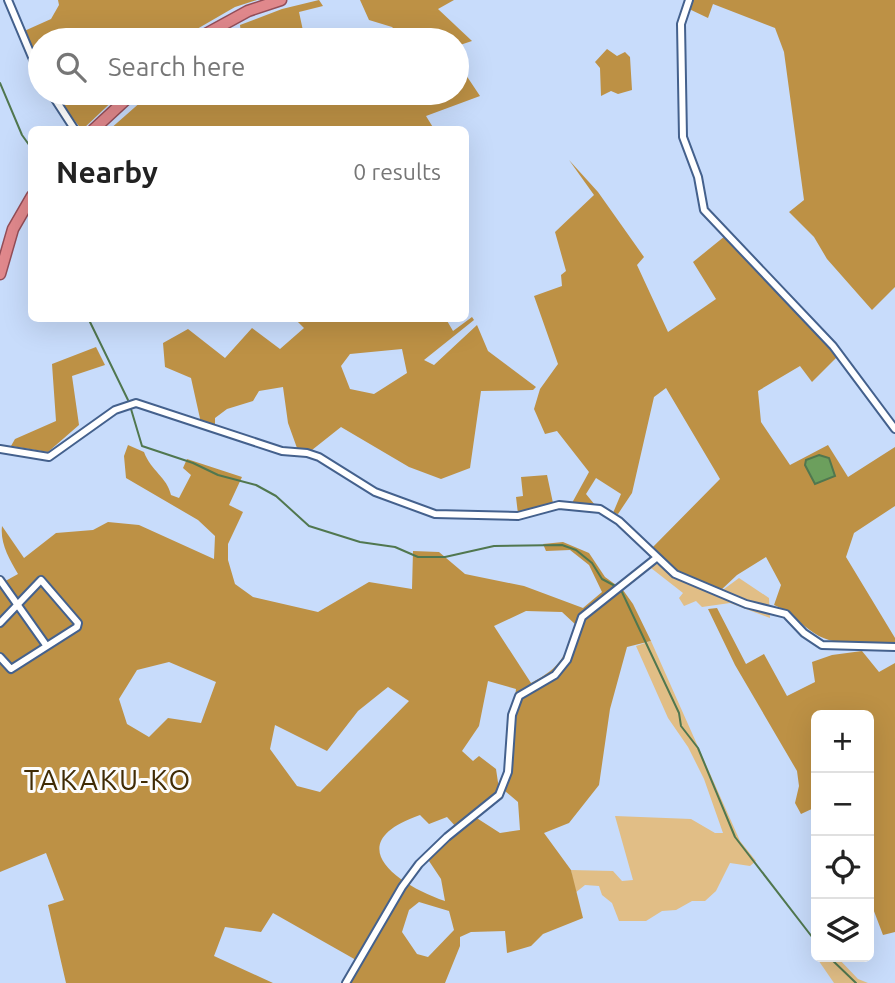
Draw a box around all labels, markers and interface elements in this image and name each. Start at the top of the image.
search box [28,28,469,105]
icon: search [52,48,90,86]
text: Search here [108,52,245,81]
text: Nearby [56,155,158,189]
text: 0 results [353,159,441,184]
map controls [811,710,874,962]
button: + [811,710,874,773]
district label: TAKAKU-KO [24,764,192,795]
button: − [811,773,874,836]
button: locate [811,836,874,899]
button: layers [811,899,874,962]

